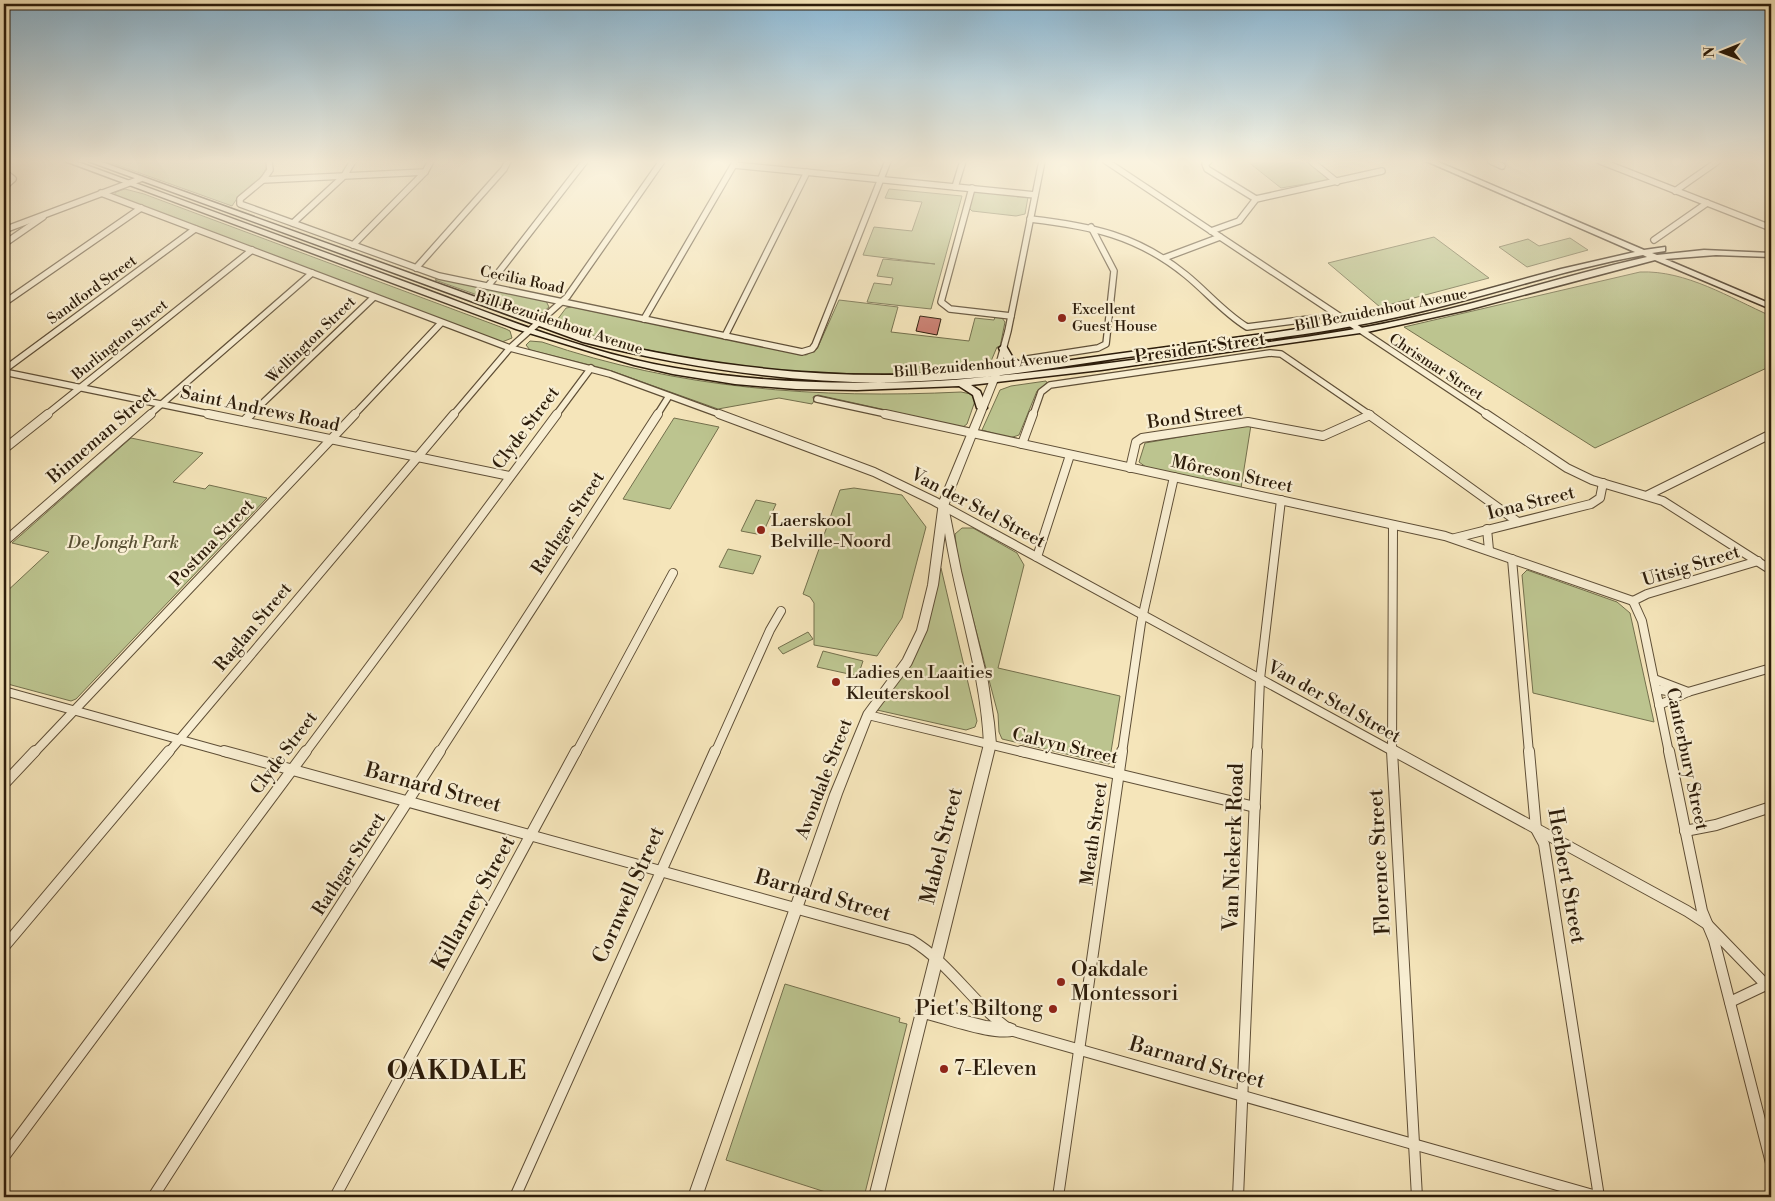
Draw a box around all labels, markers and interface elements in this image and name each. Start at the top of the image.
north arrow [1698,28,1748,78]
text: N [1701,47,1719,58]
street label: Sandford Street [44,251,141,329]
street label: Cecilia Road [478,262,566,298]
street label: Bill Bezuidenhout Avenue [1292,284,1469,336]
street label: Bill Bezuidenhout Avenue [472,287,645,359]
street label: Wellington Street [262,292,360,388]
street label: Burlington Street [67,295,172,385]
place label: Excellent Guest House [1072,300,1157,336]
marker: Excellent Guest House [1056,312,1068,324]
street label: President Street [1133,327,1268,369]
street label: Chrismar Street [1385,329,1487,405]
street label: Bill Bezuidenhout Avenue [892,348,1069,382]
street label: Binneman Street [42,381,162,489]
street label: Saint Andrews Road [178,381,342,437]
street label: Clyde Street [487,381,565,474]
street label: Bond Street [1145,398,1245,434]
street label: Môreson Street [1169,450,1296,498]
street label: Van der Stel Street [906,462,1050,553]
street label: Rathgar Street [526,467,610,579]
street label: Iona Street [1485,481,1578,525]
street label: Postma Street [164,494,260,592]
place label: Laerskool Belville-Noord [770,509,892,553]
marker: Laerskool Belville-Noord [755,524,767,536]
park label: De Jongh Park [66,531,179,554]
street label: Uitsig Street [1639,540,1743,592]
street label: Raglan Street [209,577,297,676]
street label: Van der Stel Street [1262,655,1405,749]
place label: Ladies en Laaities Kleuterskool [846,661,993,705]
marker: Ladies en Laaities Kleuterskool [830,676,842,688]
street label: Canterbury Street [1661,685,1713,833]
street label: Clyde Street [245,706,323,799]
street label: Avondale Street [790,715,858,843]
street label: Calvyn Street [1010,723,1121,769]
street label: Barnard Street [361,757,505,819]
street label: Van Niekerk Road [1218,762,1250,932]
street label: Meath Street [1075,780,1113,887]
street label: Mabel Street [915,784,969,907]
street label: Florence Street [1363,788,1397,936]
street label: Herbert Street [1541,806,1591,946]
street label: Rathgar Street [307,808,391,920]
street label: Cornwell Street [587,822,671,967]
street label: Killarney Street [426,831,522,975]
street label: Barnard Street [751,864,894,928]
place label: Oakdale Montessori [1071,957,1178,1007]
marker: Oakdale Montessori [1055,976,1067,988]
place label: Piet's Biltong [915,996,1043,1022]
marker: Piet's Biltong [1047,1003,1059,1015]
street label: Barnard Street [1125,1031,1268,1095]
district label: OAKDALE [387,1055,527,1087]
place label: 7-Eleven [954,1056,1037,1082]
marker: 7-Eleven [938,1063,950,1075]

